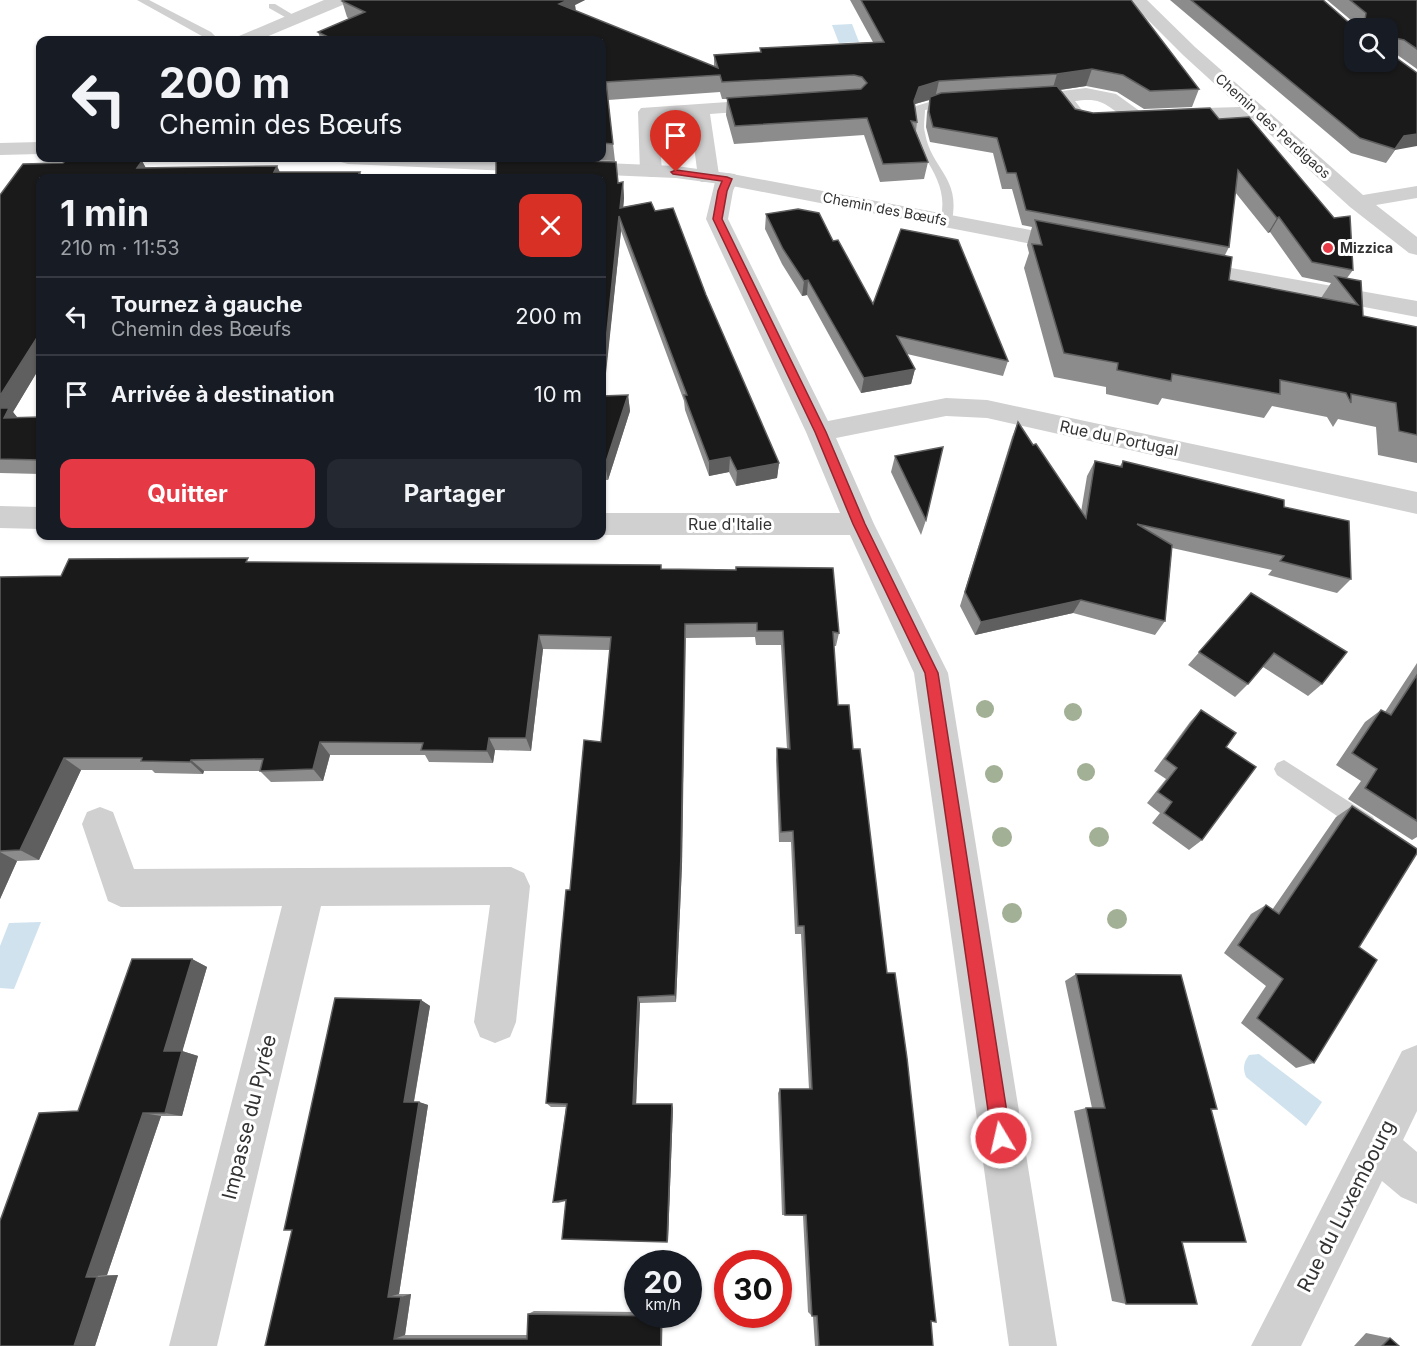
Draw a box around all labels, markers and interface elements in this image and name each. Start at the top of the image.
map controls [1344,18,1398,72]
button: search [1344,18,1398,72]
text: 200 m [159,57,290,108]
icon: left [60,60,138,138]
street label: Chemin des Perdigaos [1212,70,1334,182]
text: Chemin des Bœufs [159,108,403,141]
pin [650,110,701,172]
icon: arrive [659,119,692,152]
street label: Chemin des Bœufs [821,188,949,229]
text: 1 min [60,191,149,235]
button: close [519,194,582,257]
text: 210 m · 11:53 [60,236,180,260]
place label: Mizzica [1340,239,1393,256]
marker: Mizzica [1321,241,1335,255]
text: Tournez à gauche [111,291,303,317]
icon: left [60,300,93,333]
text: 200 m [515,303,582,329]
text: Chemin des Bœufs [111,317,291,341]
icon: arrive [60,378,93,411]
text: Arrivée à destination [111,381,335,407]
text: 10 m [534,381,582,407]
street label: Rue du Portugal [1058,416,1180,460]
button: Quitter [60,459,315,528]
button: Partager [327,459,582,528]
street label: Rue d'Italie [688,514,772,534]
street label: Impasse du Pyrée [217,1032,281,1202]
position arrow [969,1106,1033,1170]
street label: Rue du Luxembourg [1292,1116,1400,1296]
speed limit sign: 30 [714,1250,792,1328]
text: 20 [643,1264,683,1300]
text: km/h [645,1295,681,1314]

